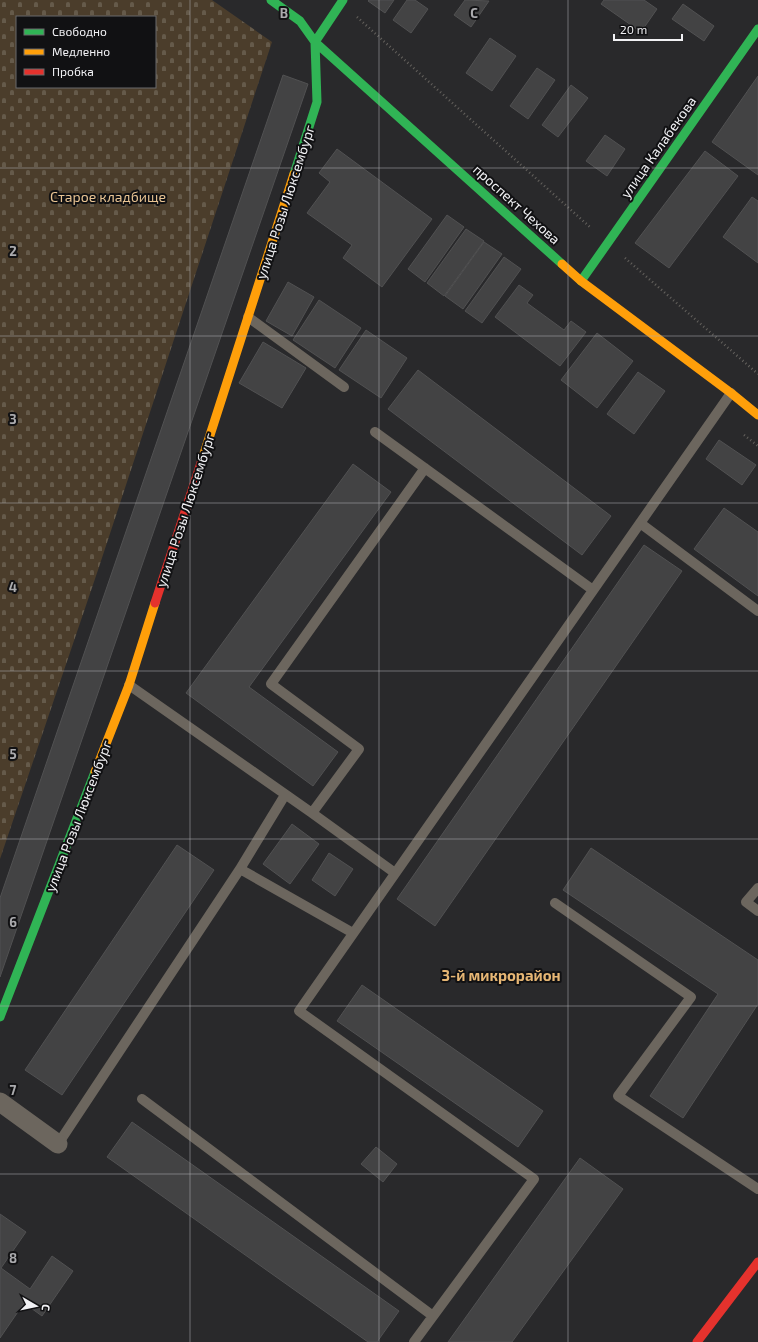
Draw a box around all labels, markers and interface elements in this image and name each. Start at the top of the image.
text: B [280,5,288,21]
text: C [470,5,478,21]
legend [16,16,156,88]
scale bar [614,16,682,42]
text: 20 m [620,22,647,36]
text: Свободно [52,24,107,38]
text: Медленно [52,44,110,58]
text: Пробка [52,64,94,78]
street label: улица Калабекова [616,93,700,201]
street label: улица Розы Люксембург [252,122,318,281]
street label: проспект Чехова [470,161,564,247]
park label: Старое кладбище [50,188,166,205]
text: 2 [9,243,17,259]
text: 3 [9,411,17,427]
street label: улица Розы Люксембург [152,430,218,589]
text: 4 [9,579,17,595]
street label: улица Розы Люксембург [41,737,115,894]
text: 5 [9,746,17,762]
text: 6 [9,914,17,930]
district label: 3-й микрорайон [441,966,561,984]
text: 7 [10,1082,17,1098]
text: 8 [9,1250,17,1266]
north arrow [16,1286,56,1326]
text: С [39,1303,53,1312]

